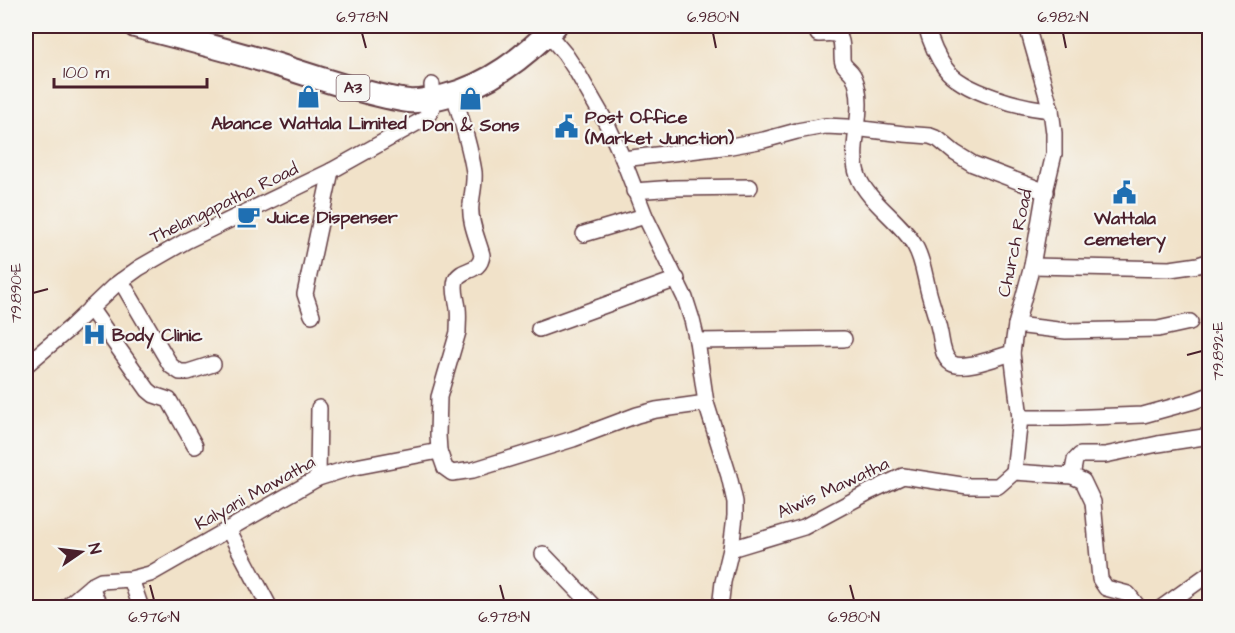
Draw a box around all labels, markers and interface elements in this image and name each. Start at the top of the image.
text: 6.978°N [336,7,388,28]
text: 6.980°N [687,7,739,28]
text: 6.982°N [1037,7,1089,28]
scale bar [54,51,207,89]
text: 100 m [63,60,109,85]
road number: A3 [336,75,370,101]
shop icon: Abance Wattala Limited [296,84,322,110]
shop icon: Don & Sons [458,86,484,112]
place label: Post Office (Market Junction) [584,105,735,151]
place label: Abance Wattala Limited [211,111,407,136]
place label: Don & Sons [423,113,520,138]
public building icon: Post Office (Market Junction) [554,114,580,140]
street label: Thelangapatha Road [146,156,303,251]
public building icon: Wattala cemetery [1112,179,1138,205]
street label: Church Road [991,187,1039,299]
cafe icon: Juice Dispenser [236,204,262,230]
place label: Juice Dispenser [266,205,398,230]
place label: Wattala cemetery [1084,206,1166,253]
text: 79.890°E [6,263,27,323]
text: 79.892°E [1208,321,1229,380]
hospital icon: Body Clinic [81,322,107,348]
place label: Body Clinic [112,323,203,349]
street label: Kalyani Mawatha [190,450,320,537]
street label: Alwis Mawatha [773,451,893,525]
north arrow [51,522,111,582]
text: N [83,541,106,556]
text: 6.976°N [128,607,180,628]
text: 6.978°N [478,607,530,628]
text: 6.980°N [828,607,880,628]

